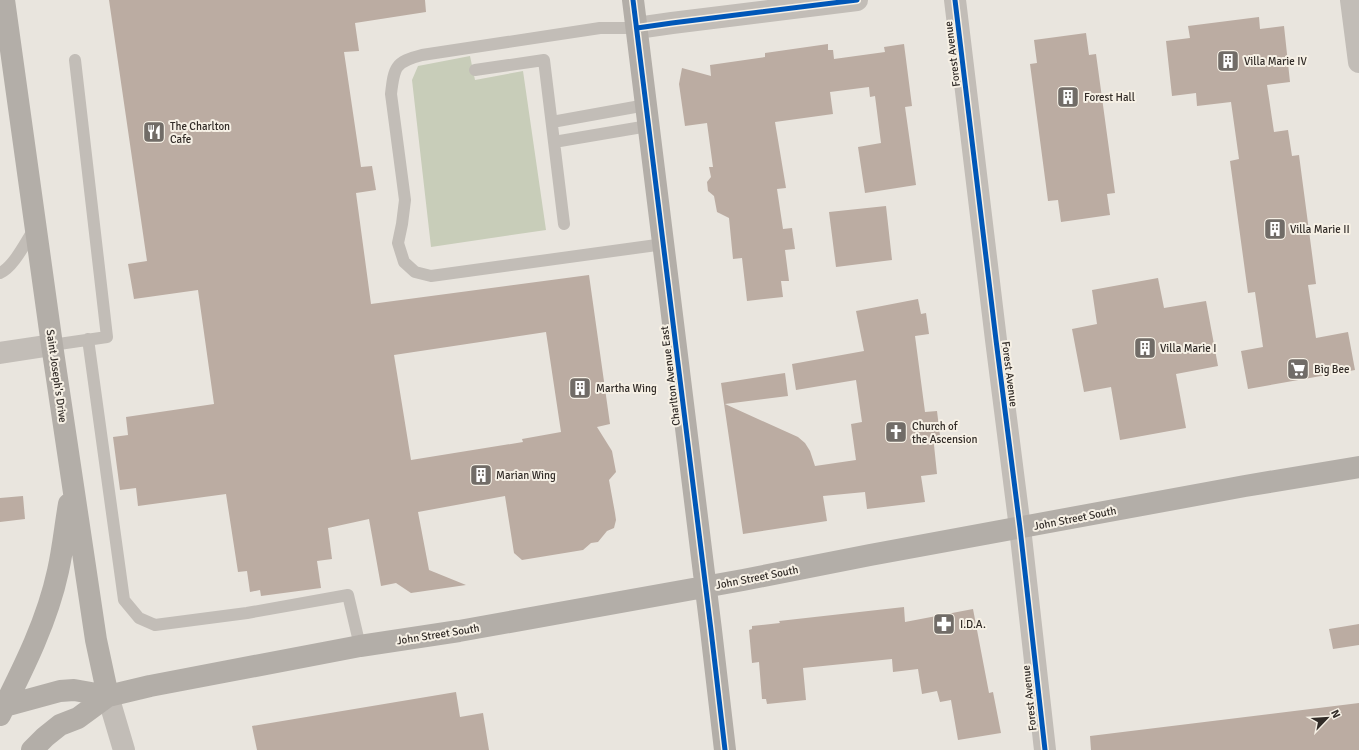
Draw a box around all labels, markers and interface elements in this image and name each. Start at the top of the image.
street label: Forest Avenue [942,20,963,87]
building icon: Villa Marie IV [1215,48,1241,74]
place label: Villa Marie IV [1244,55,1307,68]
building icon: Forest Hall [1055,84,1081,110]
place label: Forest Hall [1084,91,1135,104]
restaurant icon: The Charlton Cafe [141,119,167,145]
place label: The Charlton Cafe [170,120,230,146]
building icon: Villa Marie II [1262,216,1288,242]
place label: Villa Marie II [1290,223,1350,236]
street label: Charlton Avenue East [658,325,683,427]
street label: Saint Joseph's Drive [44,329,69,423]
building icon: Villa Marie I [1132,335,1158,361]
street label: Forest Avenue [999,341,1020,408]
place label: Villa Marie I [1160,342,1217,355]
supermarket icon: Big Bee [1285,356,1311,382]
place label: Big Bee [1314,363,1350,376]
building icon: Martha Wing [567,375,593,401]
place label: Martha Wing [596,382,657,395]
church icon: Church of the Ascension [883,419,909,445]
place label: Church of the Ascension [912,420,977,446]
building icon: Marian Wing [468,462,494,488]
place label: Marian Wing [496,469,556,482]
street label: John Street South [1033,504,1117,533]
street label: John Street South [715,563,799,592]
pharmacy icon: I.D.A. [931,611,957,637]
place label: I.D.A. [960,618,986,631]
street label: John Street South [396,622,481,647]
street label: Forest Avenue [1020,664,1039,731]
north arrow [1307,698,1347,738]
text: N [1328,708,1343,720]

